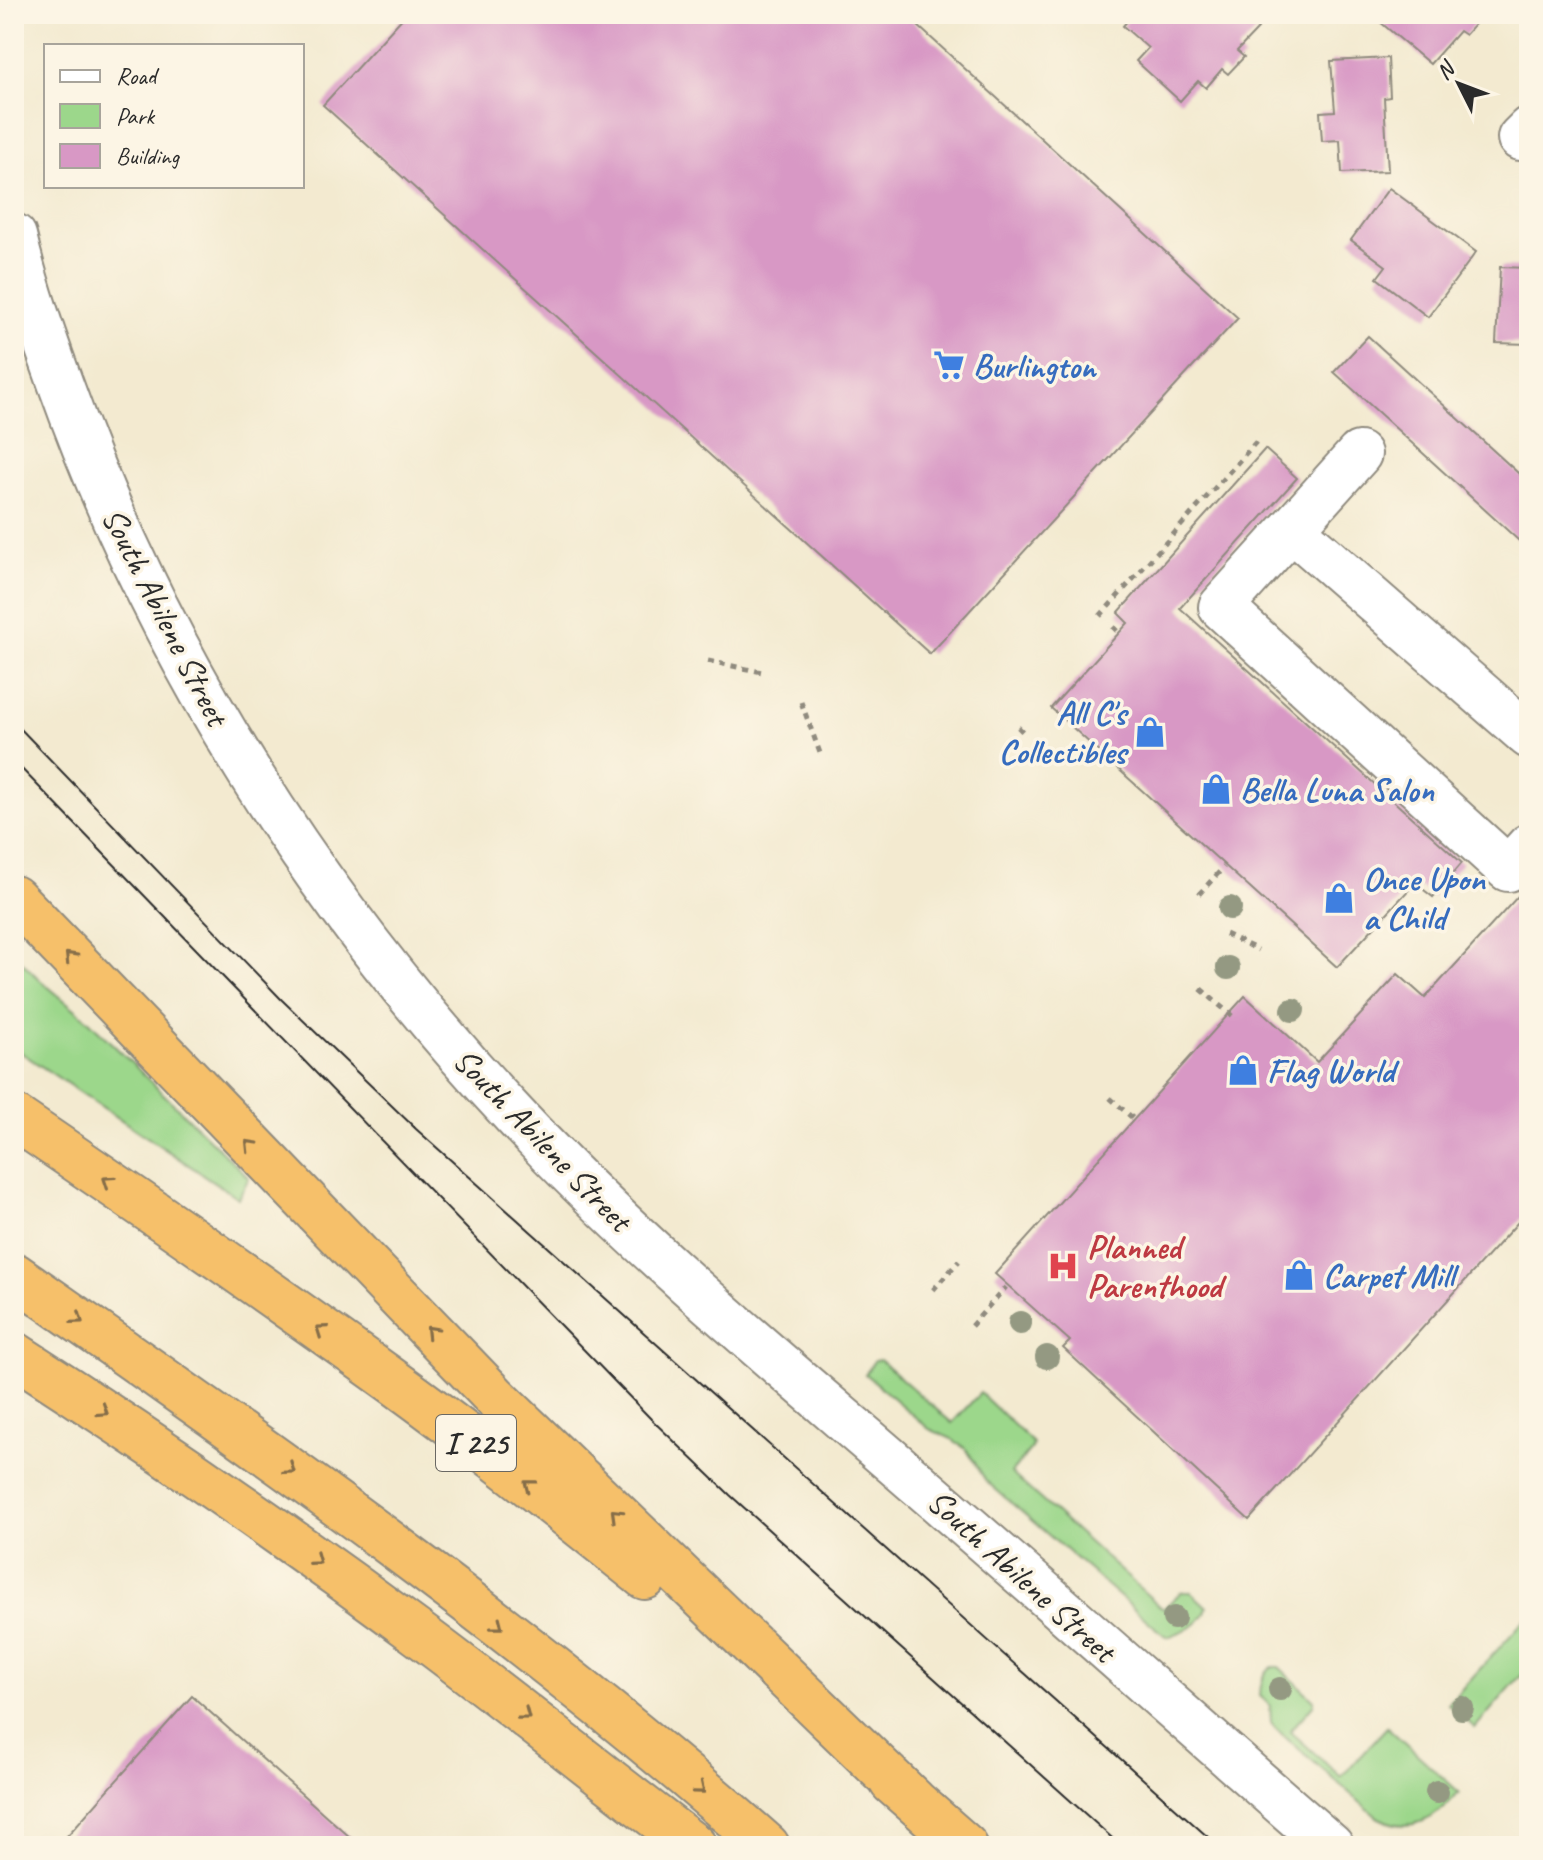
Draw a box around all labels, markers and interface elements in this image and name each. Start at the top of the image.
legend [44,44,304,188]
north arrow [1419,44,1499,124]
text: N [1430,54,1462,86]
text: Road [116,61,160,91]
text: Park [116,101,156,131]
text: Building [116,141,181,171]
place label: Burlington [973,344,1098,387]
supermarket icon: Burlington [932,348,966,382]
street label: South Abilene Street [92,500,241,736]
place label: All C's Collectibles [999,691,1129,773]
shop icon: All C's Collectibles [1133,715,1167,749]
place label: Bella Luna Salon [1240,768,1435,811]
shop icon: Bella Luna Salon [1199,772,1233,806]
place label: Once Upon a Child [1363,857,1486,939]
shop icon: Once Upon a Child [1322,881,1356,915]
one-way arrow [65,952,79,966]
street label: South Abilene Street [444,1039,644,1243]
place label: Flag World [1267,1049,1400,1092]
shop icon: Flag World [1226,1053,1260,1087]
one-way arrow [244,1140,259,1154]
one-way arrow [102,1176,116,1191]
place label: Planned Parenthood [1087,1225,1228,1307]
hospital icon: Planned Parenthood [1046,1249,1080,1283]
place label: Carpet Mill [1323,1254,1460,1297]
shop icon: Carpet Mill [1282,1258,1316,1292]
one-way arrow [69,1309,83,1324]
one-way arrow [315,1325,329,1340]
one-way arrow [425,1326,440,1340]
one-way arrow [94,1402,109,1417]
road number: I 225 [436,1415,516,1471]
one-way arrow [282,1460,296,1474]
one-way arrow [523,1480,538,1494]
street label: South Abilene Street [919,1480,1128,1674]
one-way arrow [611,1508,625,1523]
one-way arrow [308,1550,322,1564]
one-way arrow [489,1616,504,1630]
one-way arrow [516,1705,531,1719]
one-way arrow [691,1779,705,1794]

